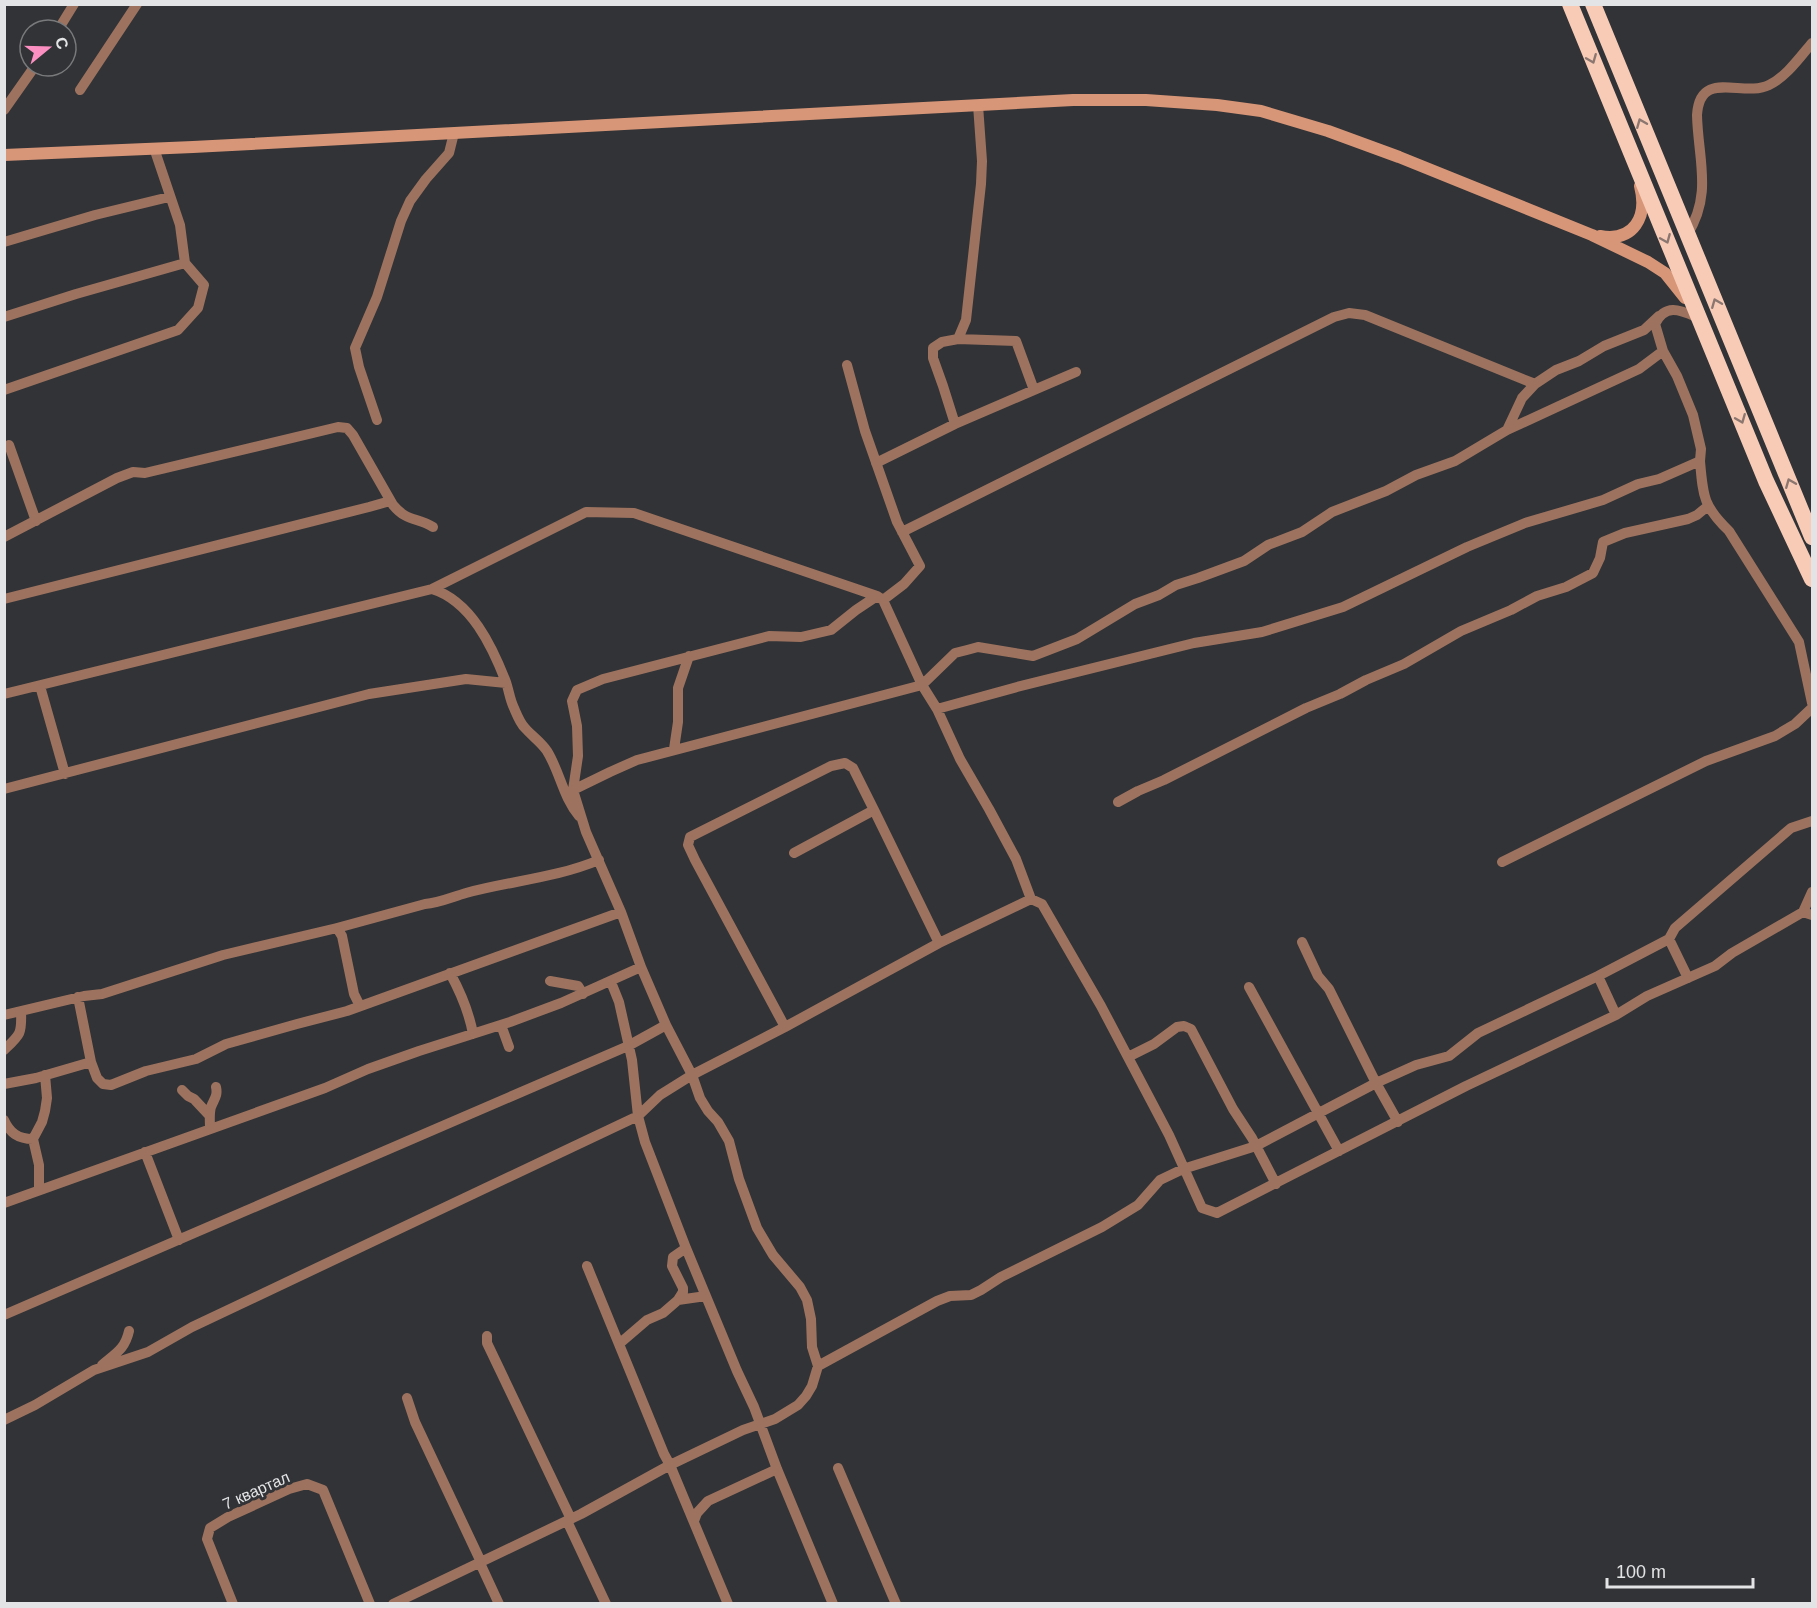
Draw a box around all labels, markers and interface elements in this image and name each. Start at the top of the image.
north arrow [18,18,78,78]
text: С [52,35,72,52]
one-way arrow [1585,52,1597,63]
one-way arrow [1636,118,1648,129]
one-way arrow [1659,233,1671,244]
one-way arrow [1711,298,1723,309]
one-way arrow [1734,413,1746,424]
one-way arrow [1785,478,1797,489]
street label: 7 квартал [220,1468,292,1513]
scale bar [1607,1551,1752,1589]
text: 100 m [1616,1562,1666,1582]

